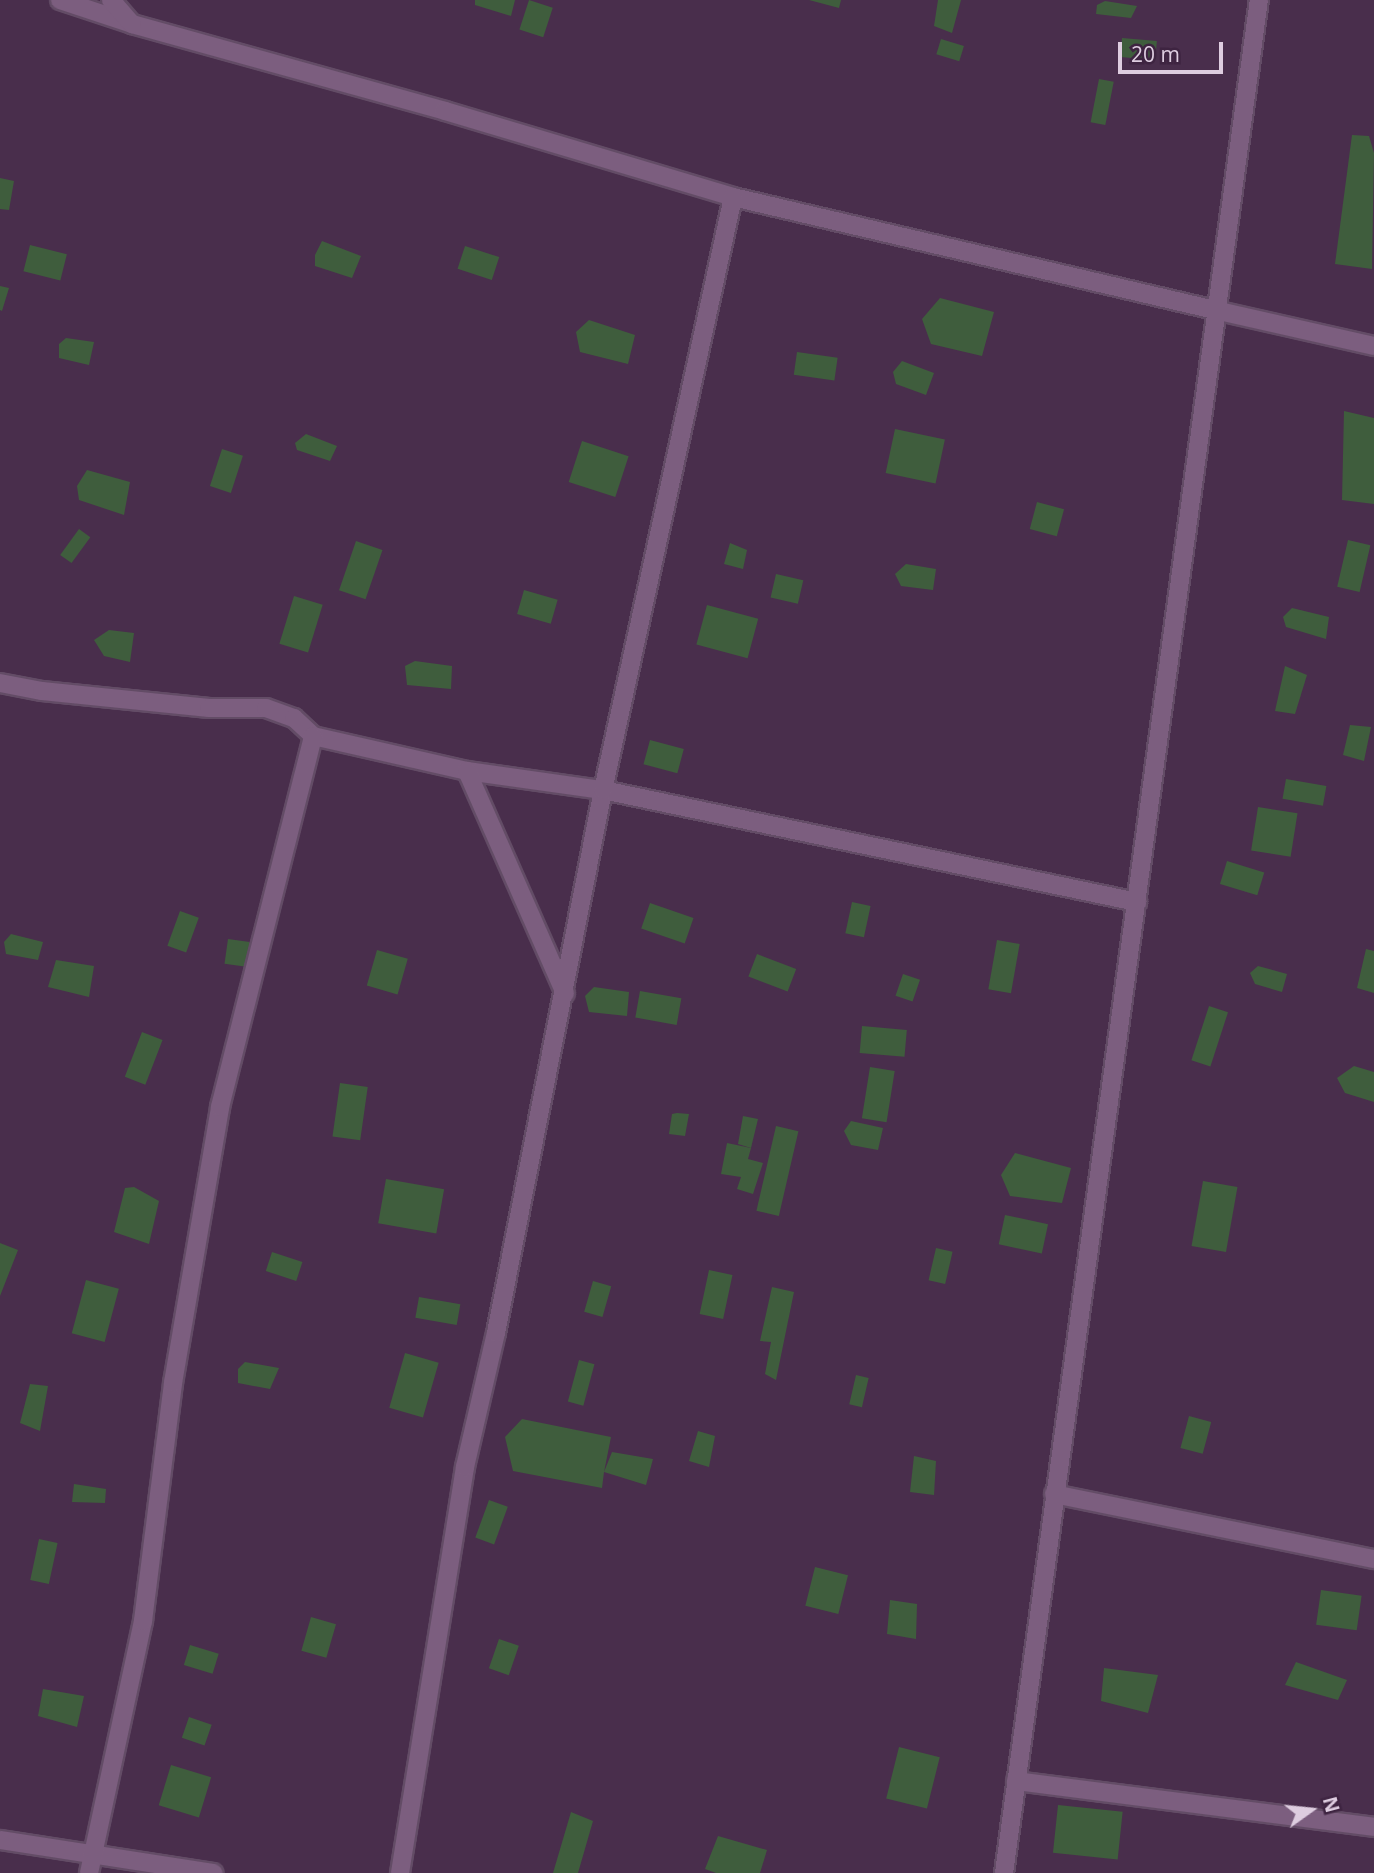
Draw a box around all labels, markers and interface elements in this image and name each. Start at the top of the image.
scale bar [1122,28,1227,72]
text: 20 m [1131,40,1180,68]
north arrow [1276,1775,1346,1845]
text: N [1317,1794,1346,1815]

